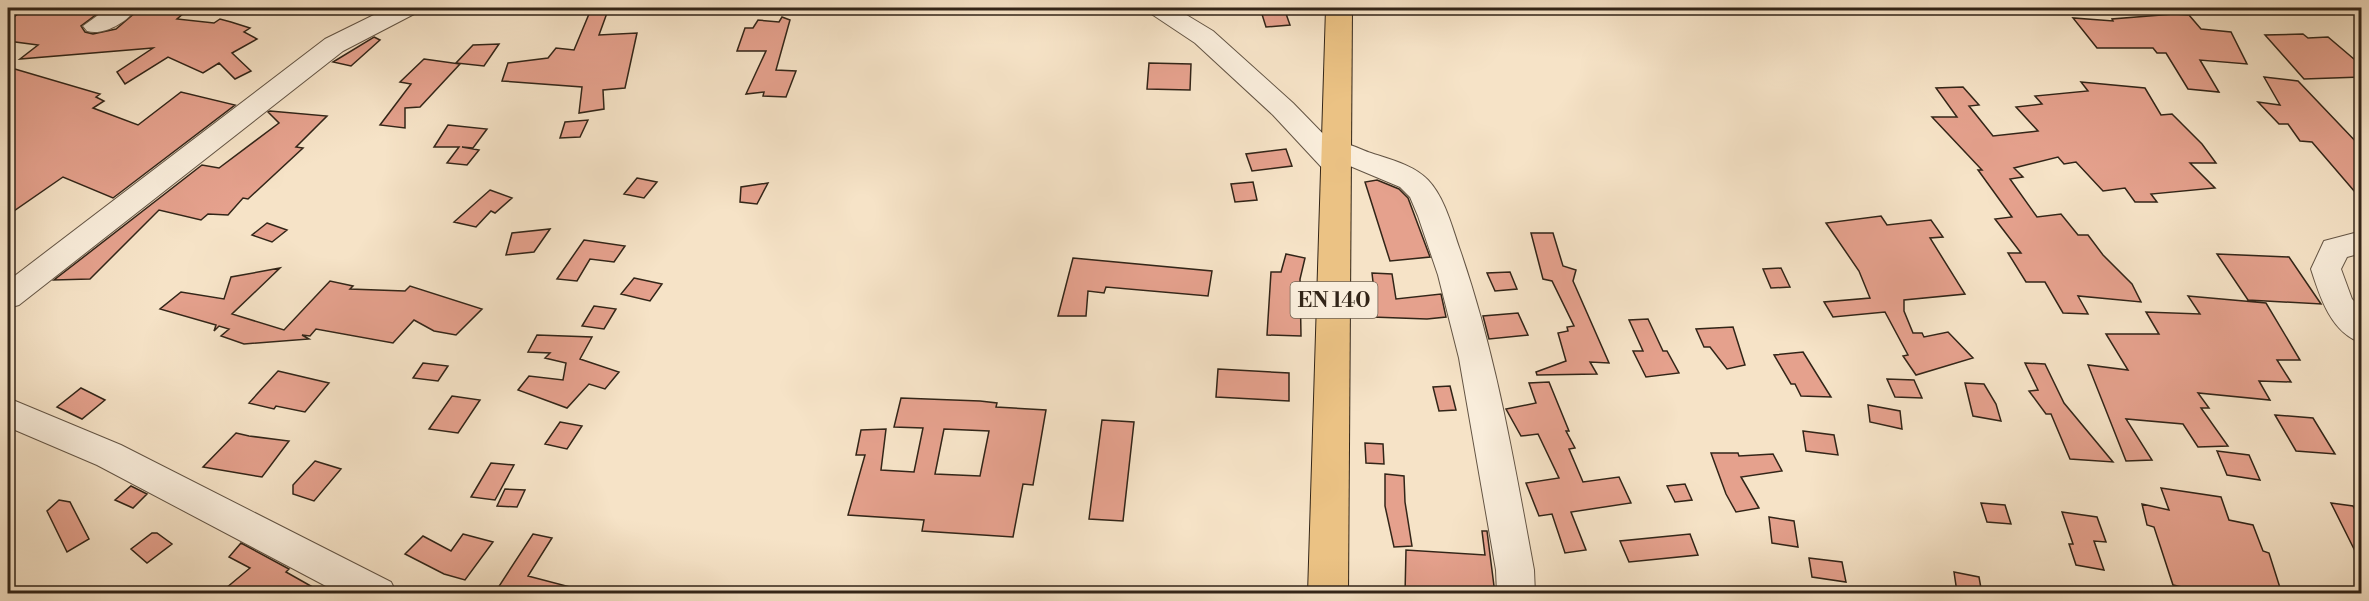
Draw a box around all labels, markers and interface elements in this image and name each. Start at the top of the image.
road number: EN 140 [1290,282,1378,318]

